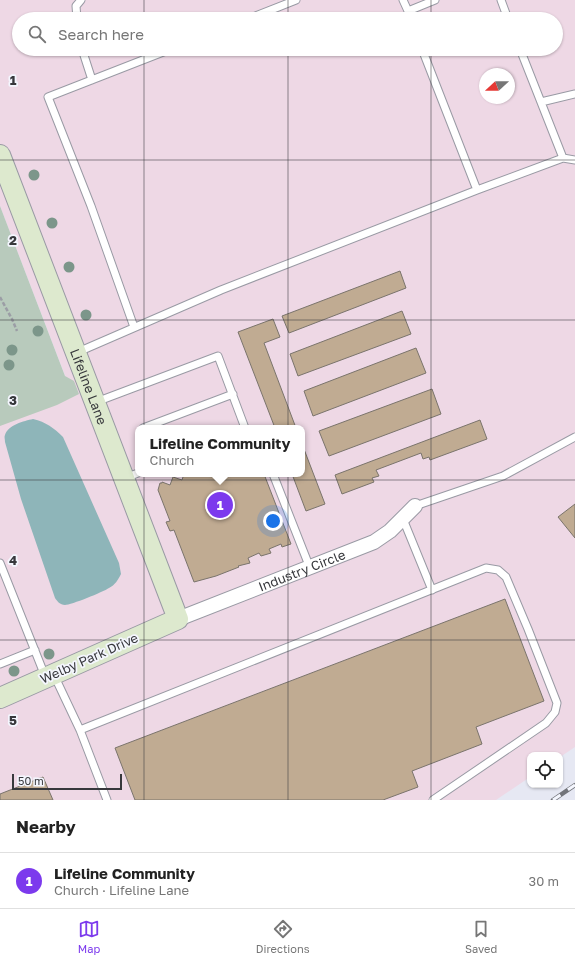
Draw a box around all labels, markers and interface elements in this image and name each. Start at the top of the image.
search box [12,12,563,56]
icon: search [26,23,48,45]
text: Search here [58,25,144,43]
north arrow [479,68,515,104]
text: 1 [10,72,17,88]
text: 2 [9,232,17,248]
street label: Lifeline Lane [67,346,111,427]
text: 3 [9,392,17,408]
popup [135,425,305,477]
text: Lifeline Community [150,434,290,452]
text: Church [150,452,194,468]
pin: 1 [207,490,233,520]
your location [263,511,283,531]
street label: Industry Circle [256,546,348,595]
text: 4 [9,552,17,568]
street label: Welby Park Drive [38,629,140,687]
text: 5 [9,712,17,728]
map controls [527,752,563,788]
button: locate [527,752,563,788]
scale bar [12,772,122,791]
text: 50 m [18,774,44,787]
text: Nearby [16,816,76,837]
text: Lifeline Community [54,864,195,882]
text: 1 [26,873,32,889]
text: 30 m [529,873,559,889]
text: Church · Lifeline Lane [54,882,189,898]
tab: Map [78,918,100,955]
tab: Directions [256,918,310,955]
tab: Saved [465,918,497,955]

